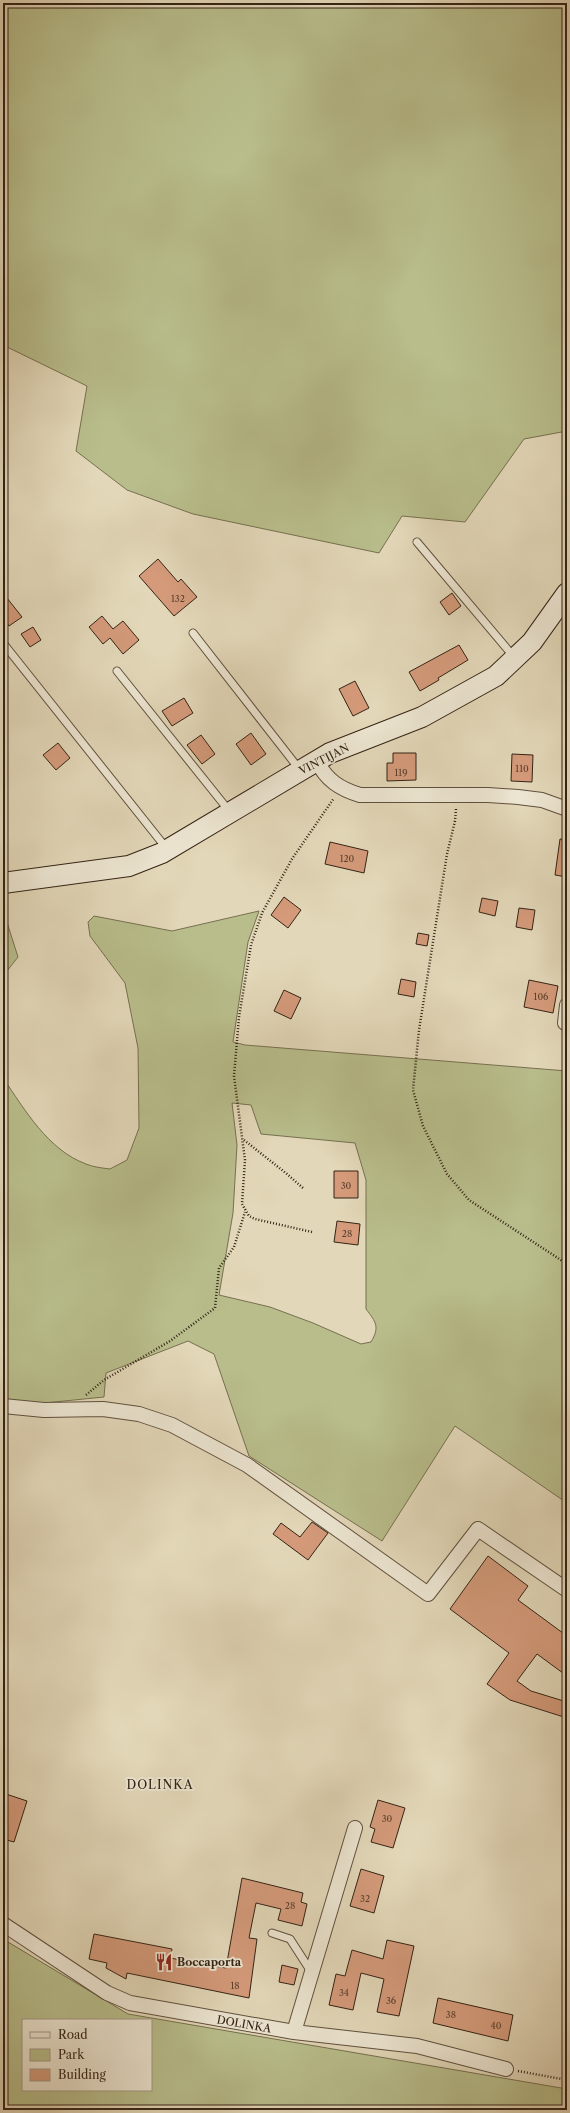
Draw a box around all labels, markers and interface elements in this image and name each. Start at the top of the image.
house number: 132 [171,593,185,604]
street label: VINTIJAN [296,740,352,778]
house number: 110 [515,763,529,774]
house number: 119 [395,767,407,778]
house number: 120 [340,853,355,864]
house number: 106 [534,991,548,1002]
house number: 30 [341,1180,352,1191]
house number: 28 [342,1228,352,1239]
district label: DOLINKA [126,1777,194,1792]
house number: 30 [382,1813,393,1824]
house number: 32 [360,1893,370,1904]
house number: 28 [285,1900,295,1911]
restaurant icon: Boccaporta [154,1952,174,1972]
place label: Boccaporta [177,1955,242,1969]
house number: 18 [230,1980,240,1991]
house number: 34 [339,1987,349,1998]
house number: 36 [386,1995,396,2006]
house number: 38 [446,2009,456,2020]
street label: DOLINKA [216,2012,273,2036]
legend [22,2019,152,2091]
house number: 40 [491,2020,502,2031]
text: Road [58,2027,88,2042]
text: Park [58,2047,85,2062]
text: Building [58,2067,106,2082]

